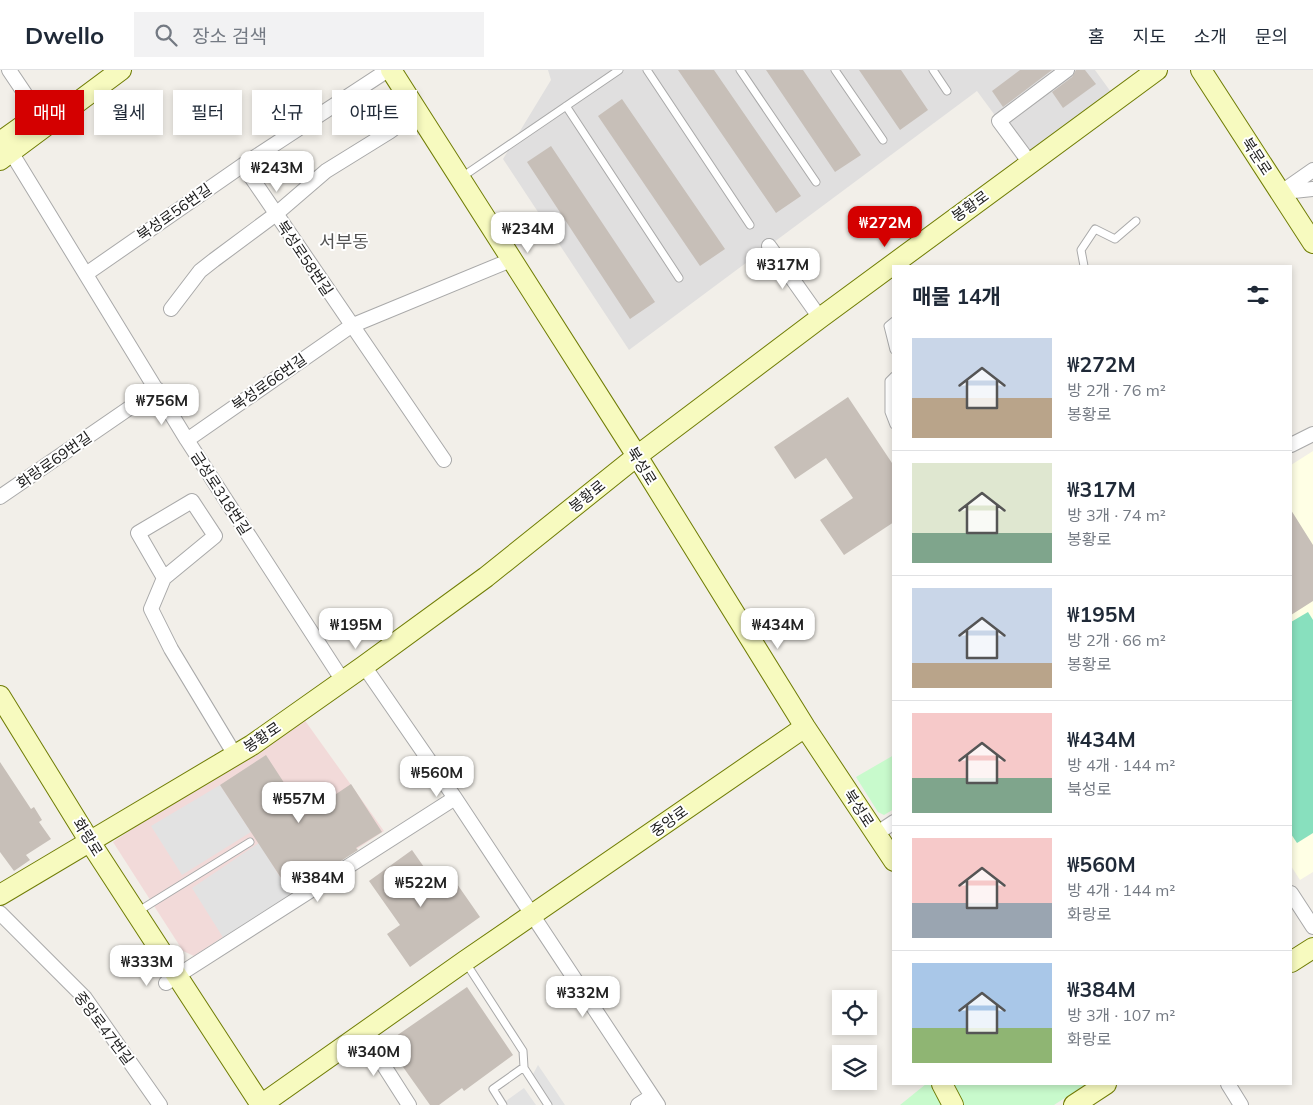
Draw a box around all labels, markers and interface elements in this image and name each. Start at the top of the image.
search box [134,12,484,57]
text: Dwello [25,20,104,50]
icon: search [152,21,180,49]
text: 장소 검색 [192,24,267,48]
text: 홈 [1088,25,1105,48]
text: 지도 [1133,25,1166,48]
text: 소개 [1194,25,1227,48]
text: 문의 [1255,25,1288,48]
chip: 매매 [15,90,84,135]
chip: 월세 [94,90,163,135]
chip: 필터 [173,90,242,135]
chip: 신규 [252,90,322,135]
chip: 아파트 [332,90,417,135]
street label: 북문로 [1238,133,1276,179]
pin: ₩243M [242,150,312,193]
text: ₩243M [251,157,303,177]
street label: 북성로56번길 [133,179,215,245]
street label: 봉황로 [948,186,992,226]
pin: ₩272M [850,206,920,248]
pin: ₩234M [493,212,563,254]
text: ₩272M [859,212,911,232]
street label: 북성로58번길 [273,217,337,299]
text: ₩234M [502,218,554,238]
district label: 서부동 [319,230,369,253]
pin: ₩317M [748,248,818,290]
text: ₩317M [757,254,809,274]
icon: filters [1244,281,1272,309]
text: 매물 14개 [912,283,1001,309]
street label: 북성로66번길 [228,349,310,415]
text: ₩272M [1067,351,1136,377]
icon: home [952,358,1012,418]
text: 방 2개 · 76 m² [1067,380,1166,400]
pin: ₩756M [127,384,197,426]
text: ₩756M [136,390,188,410]
text: 봉황로 [1067,404,1111,424]
street label: 화랑로69번길 [13,427,95,493]
street label: 북성로 [623,443,661,489]
street label: 금성로318번길 [187,448,255,538]
street label: 봉황로 [565,476,609,516]
text: ₩317M [1067,476,1136,502]
icon: home [952,483,1012,543]
text: 방 3개 · 74 m² [1067,505,1166,525]
text: 봉황로 [1067,529,1111,549]
text: ₩195M [1067,601,1136,627]
pin: ₩195M [321,608,391,650]
pin: ₩434M [743,608,813,650]
icon: home [952,608,1012,668]
text: ₩195M [330,614,382,634]
text: ₩434M [752,614,804,634]
text: 방 2개 · 66 m² [1067,630,1166,650]
text: 봉황로 [1067,654,1111,674]
street label: 봉황로 [240,718,284,756]
text: ₩434M [1067,726,1136,752]
icon: home [952,733,1012,793]
text: 방 4개 · 144 m² [1067,755,1175,775]
pin: ₩560M [402,756,472,798]
text: ₩560M [411,762,463,782]
text: 북성로 [1067,779,1111,799]
pin: ₩557M [264,782,334,824]
street label: 북성로 [840,785,878,831]
text: ₩557M [273,788,325,808]
street label: 중앙로 [647,801,691,841]
street label: 화랑로 [69,814,107,860]
text: ₩560M [1067,851,1136,877]
icon: home [952,858,1012,918]
pin: ₩384M [283,860,353,903]
pin: ₩522M [386,866,456,908]
text: ₩384M [292,867,344,887]
text: ₩522M [395,872,447,892]
text: 방 4개 · 144 m² [1067,880,1175,900]
text: 화랑로 [1067,904,1111,924]
pin: ₩333M [112,944,182,987]
text: ₩333M [121,951,173,971]
pin: ₩332M [548,976,618,1018]
text: ₩384M [1067,976,1136,1002]
text: ₩332M [557,982,609,1002]
icon: home [952,983,1012,1043]
street label: 중앙로47번길 [70,988,138,1068]
map controls [832,990,877,1090]
button: locate [832,990,877,1035]
text: 방 3개 · 107 m² [1067,1005,1175,1025]
text: 화랑로 [1067,1029,1111,1049]
pin: ₩340M [339,1034,409,1077]
text: ₩340M [348,1041,400,1061]
button: layers [832,1045,877,1090]

